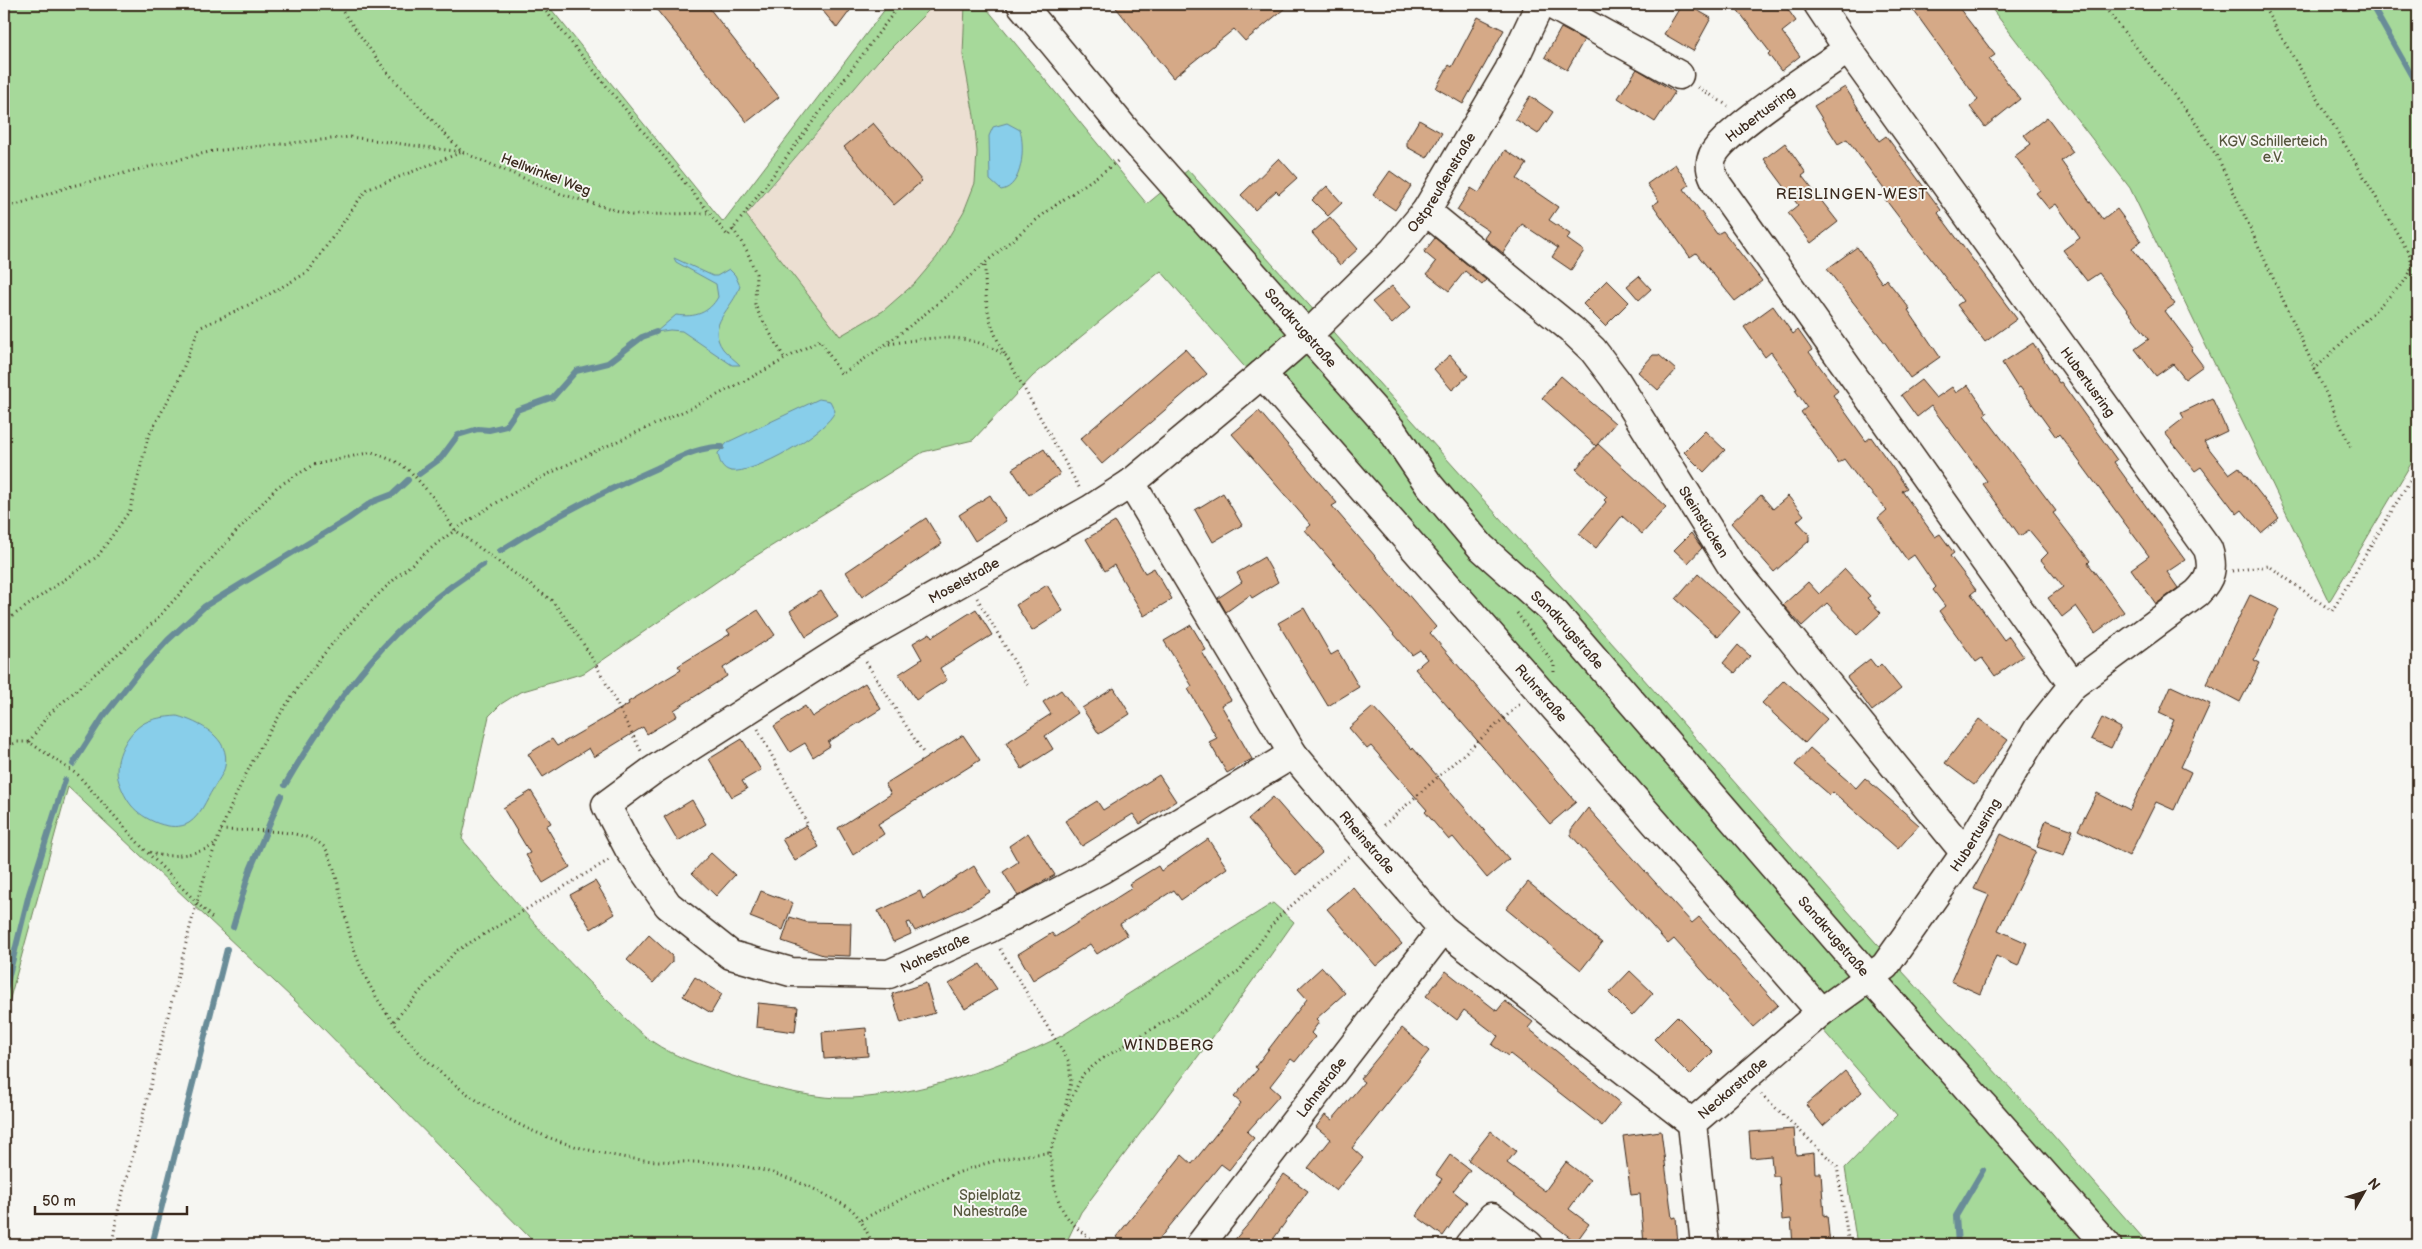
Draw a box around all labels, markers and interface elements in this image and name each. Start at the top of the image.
street label: Hubertusring [1722,83,1798,146]
street label: Ostpreußenstraße [1404,129,1479,236]
park label: KGV Schillerteich e.V. [2219,133,2328,166]
street label: Hellwinkel Weg [498,150,593,199]
district label: REISLINGEN-WEST [1776,185,1928,204]
street label: Sandkrugstraße [1261,285,1340,371]
street label: Hubertusring [2056,344,2119,421]
street label: Steinstücken [1675,483,1732,561]
street label: Moselstraße [926,554,1002,607]
street label: Sandkrugstraße [1527,587,1607,673]
street label: Ruhrstraße [1511,661,1571,725]
street label: Hubertusring [1947,795,2004,875]
street label: Rheinstraße [1335,808,1399,877]
street label: Sandkrugstraße [1794,893,1873,980]
street label: Nahestraße [898,930,973,977]
district label: WINDBERG [1124,1036,1214,1055]
street label: Lahnstraße [1293,1054,1350,1121]
street label: Neckarstraße [1695,1054,1771,1123]
north arrow [2340,1166,2390,1216]
text: N [2364,1175,2384,1194]
scale bar [35,1184,188,1216]
park label: Spielplatz Nahestraße [953,1187,1027,1220]
text: 50 m [42,1192,76,1211]

